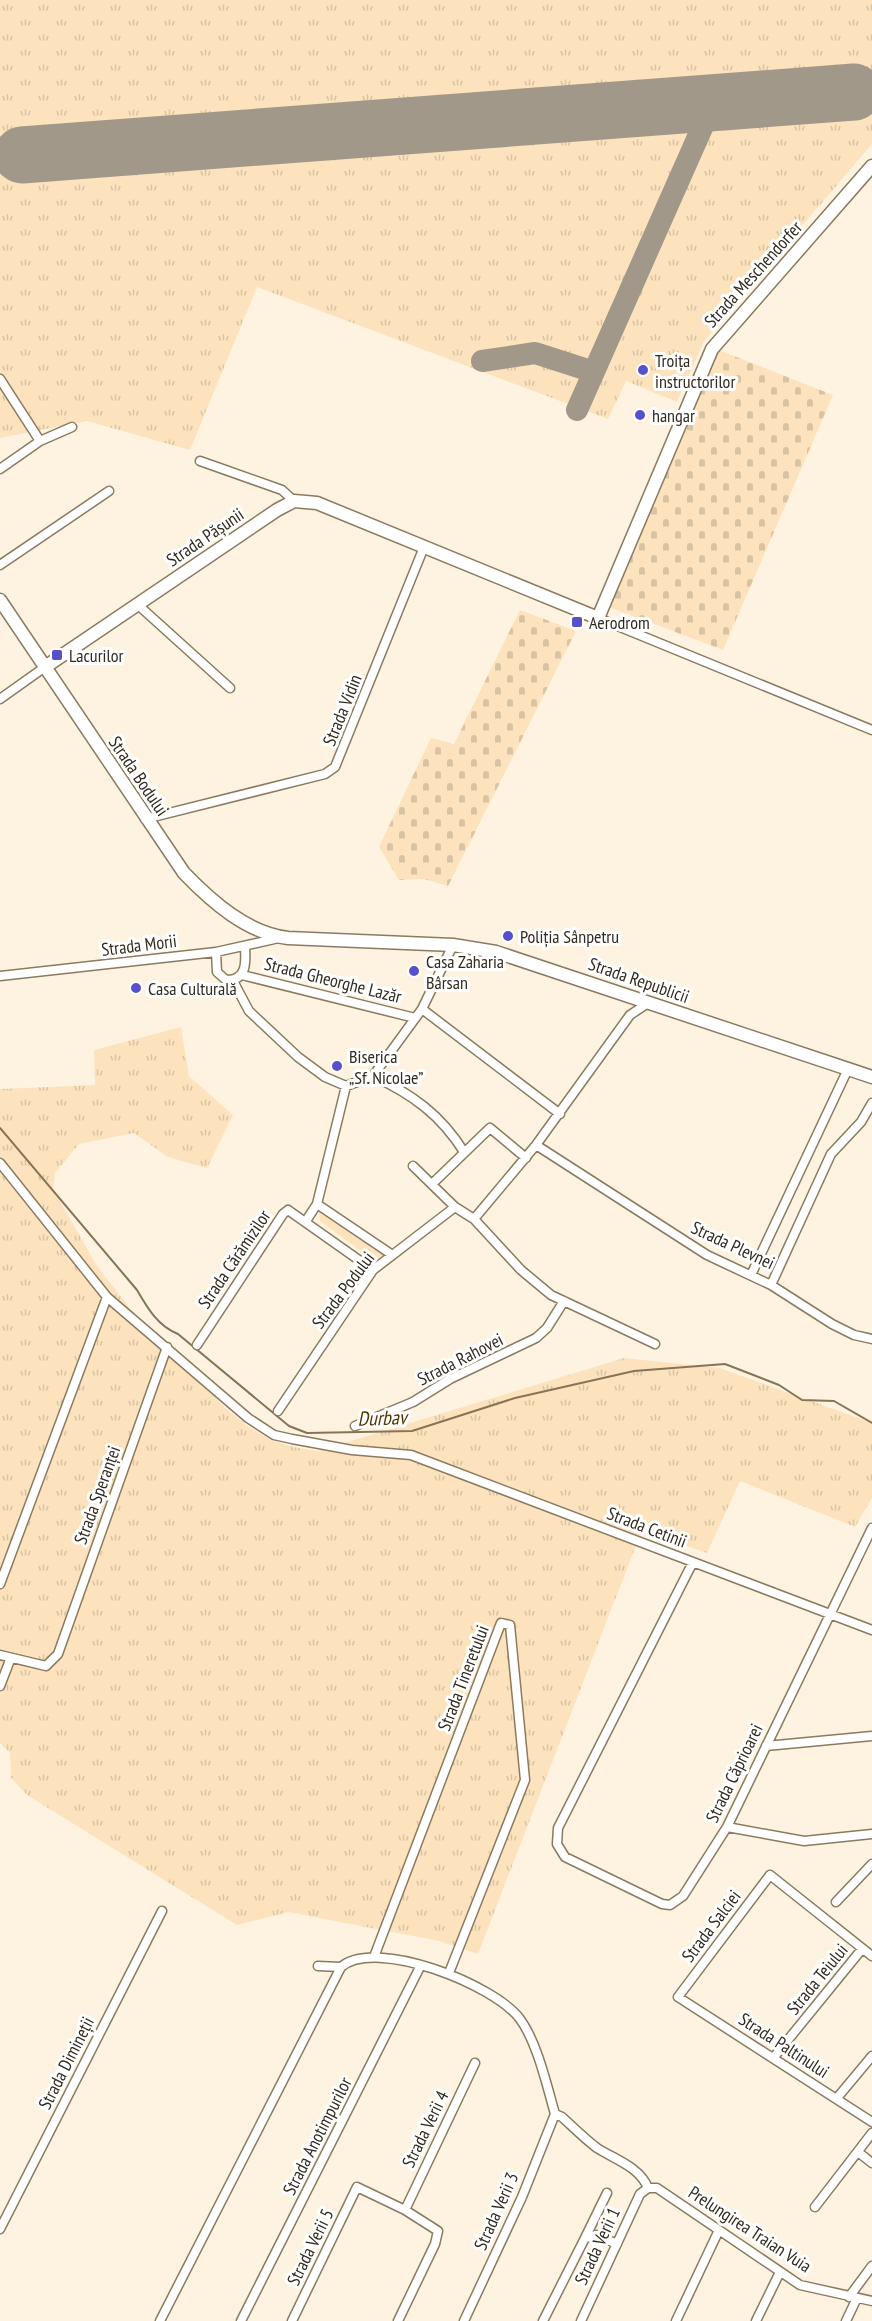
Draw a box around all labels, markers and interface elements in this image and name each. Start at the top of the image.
street label: Strada Meschendorfer [699,216,807,332]
place label: Troița instructorilor [655,349,735,393]
marker: Troița instructorilor [636,363,650,377]
place label: hangar [652,404,695,427]
marker: hangar [633,408,647,422]
street label: Strada Pășunii [162,503,248,571]
place label: Aerodrom [589,611,650,634]
marker: Aerodrom [570,615,584,629]
place label: Lacurilor [69,644,123,667]
marker: Lacurilor [50,648,64,662]
street label: Strada Vidin [317,671,367,749]
street label: Strada Bodului [104,732,174,820]
place label: Poliția Sânpetru [520,925,619,948]
street label: Strada Morii [100,929,178,961]
marker: Poliția Sânpetru [501,929,515,943]
place label: Casa Zaharia Bârsan [426,950,504,994]
street label: Strada Gheorghe Lazăr [262,952,404,1008]
street label: Strada Republicii [586,952,692,1008]
marker: Casa Zaharia Bârsan [407,964,421,978]
place label: Casa Culturală [148,977,237,1000]
marker: Casa Culturală [129,981,143,995]
place label: Biserica „Sf. Nicolae” [349,1045,424,1089]
marker: Biserica „Sf. Nicolae” [330,1059,344,1073]
street label: Strada Cărămizilor [193,1205,275,1313]
street label: Strada Plevnei [688,1216,778,1274]
street label: Strada Podului [307,1247,379,1333]
street label: Strada Rahovei [413,1328,507,1390]
water label: Durbav [357,1404,410,1432]
street label: Strada Speranței [69,1443,125,1547]
street label: Strada Cetinii [604,1501,690,1553]
street label: Strada Tineretului [432,1622,494,1734]
street label: Strada Căprioarei [700,1720,768,1826]
street label: Strada Salciei [676,1885,746,1967]
street label: Strada Teiului [782,1939,852,2019]
street label: Strada Paltinului [734,2007,834,2083]
street label: Strada Dimineții [33,2013,99,2113]
street label: Strada Anotimpurilor [277,2073,357,2199]
street label: Strada Verii 4 [397,2087,453,2171]
street label: Strada Verii 3 [469,2169,523,2253]
street label: Prelungirea Traian Vuia [684,2181,816,2277]
street label: Strada Verii 1 [569,2204,625,2288]
street label: Strada Verii 5 [282,2205,338,2289]

